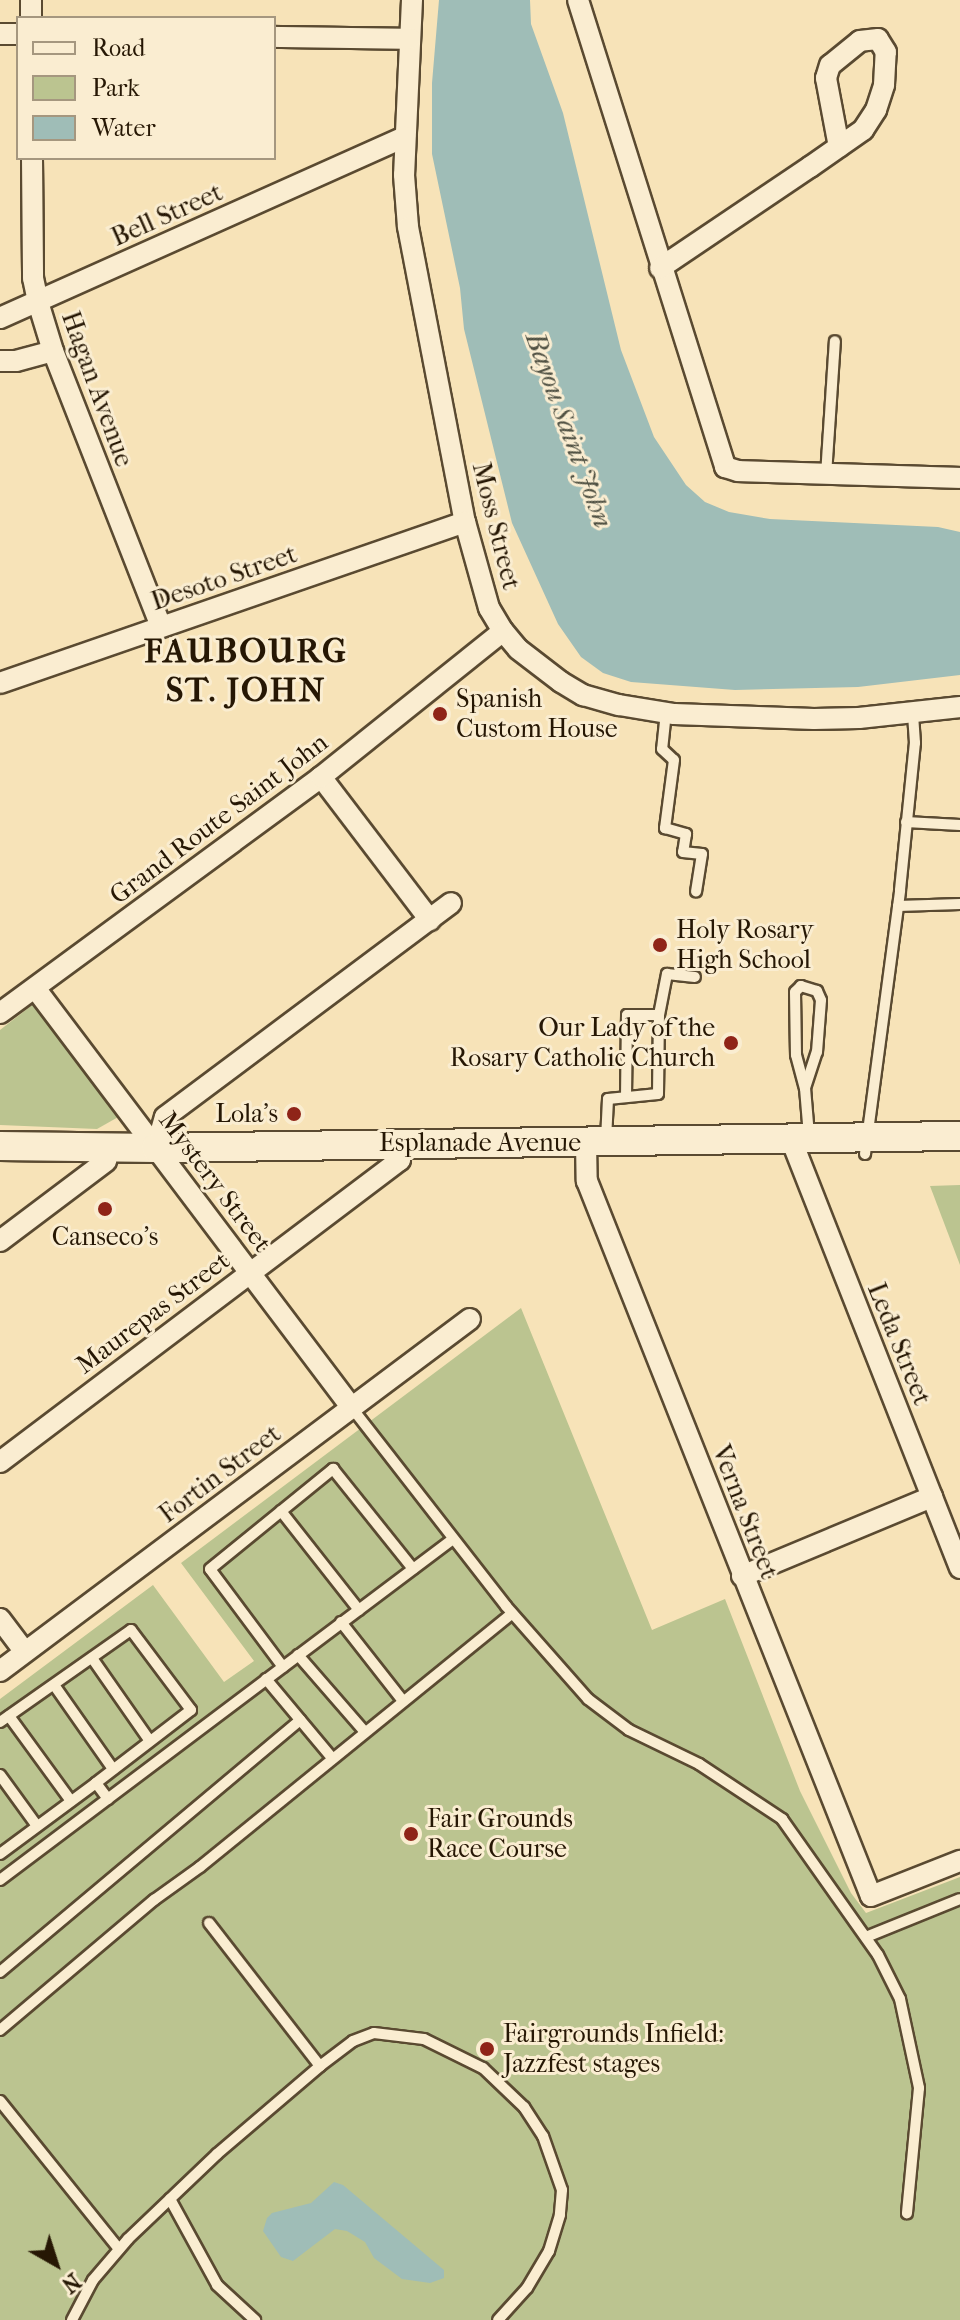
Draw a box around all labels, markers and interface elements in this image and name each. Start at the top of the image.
legend [16,16,276,160]
text: Road [92,34,145,62]
text: Park [92,74,140,102]
text: Water [92,114,156,142]
street label: Bell Street [107,177,227,253]
street label: Hagan Avenue [54,307,140,471]
water label: Bayou Saint John [518,327,620,533]
street label: Moss Street [465,459,527,593]
street label: Desoto Street [147,539,301,617]
district label: FAUBOURG ST. JOHN [144,631,348,710]
place label: Spanish Custom House [456,683,618,744]
marker: Spanish Custom House [431,705,449,723]
street label: Grand Route Saint John [104,727,334,911]
place label: Holy Rosary High School [676,914,814,976]
marker: Holy Rosary High School [651,936,669,954]
place label: Our Lady of the Rosary Catholic Church [450,1012,715,1074]
marker: Our Lady of the Rosary Catholic Church [722,1034,740,1052]
place label: Lola's [215,1098,278,1130]
marker: Lola's [285,1105,303,1123]
street label: Mystery Street [152,1106,278,1258]
street label: Esplanade Avenue [379,1127,581,1159]
marker: Canseco's [96,1200,114,1218]
place label: Canseco's [52,1221,158,1253]
street label: Maurepas Street [70,1245,236,1381]
street label: Leda Street [860,1278,938,1410]
street label: Fortin Street [153,1418,287,1530]
street label: Verna Street [705,1441,785,1583]
place label: Fair Grounds Race Course [427,1803,573,1864]
marker: Fair Grounds Race Course [402,1825,420,1843]
place label: Fairgrounds Infield: Jazzfest stages [503,2018,724,2080]
marker: Fairgrounds Infield: Jazzfest stages [478,2040,496,2058]
north arrow [16,2224,96,2304]
text: N [56,2267,86,2298]

